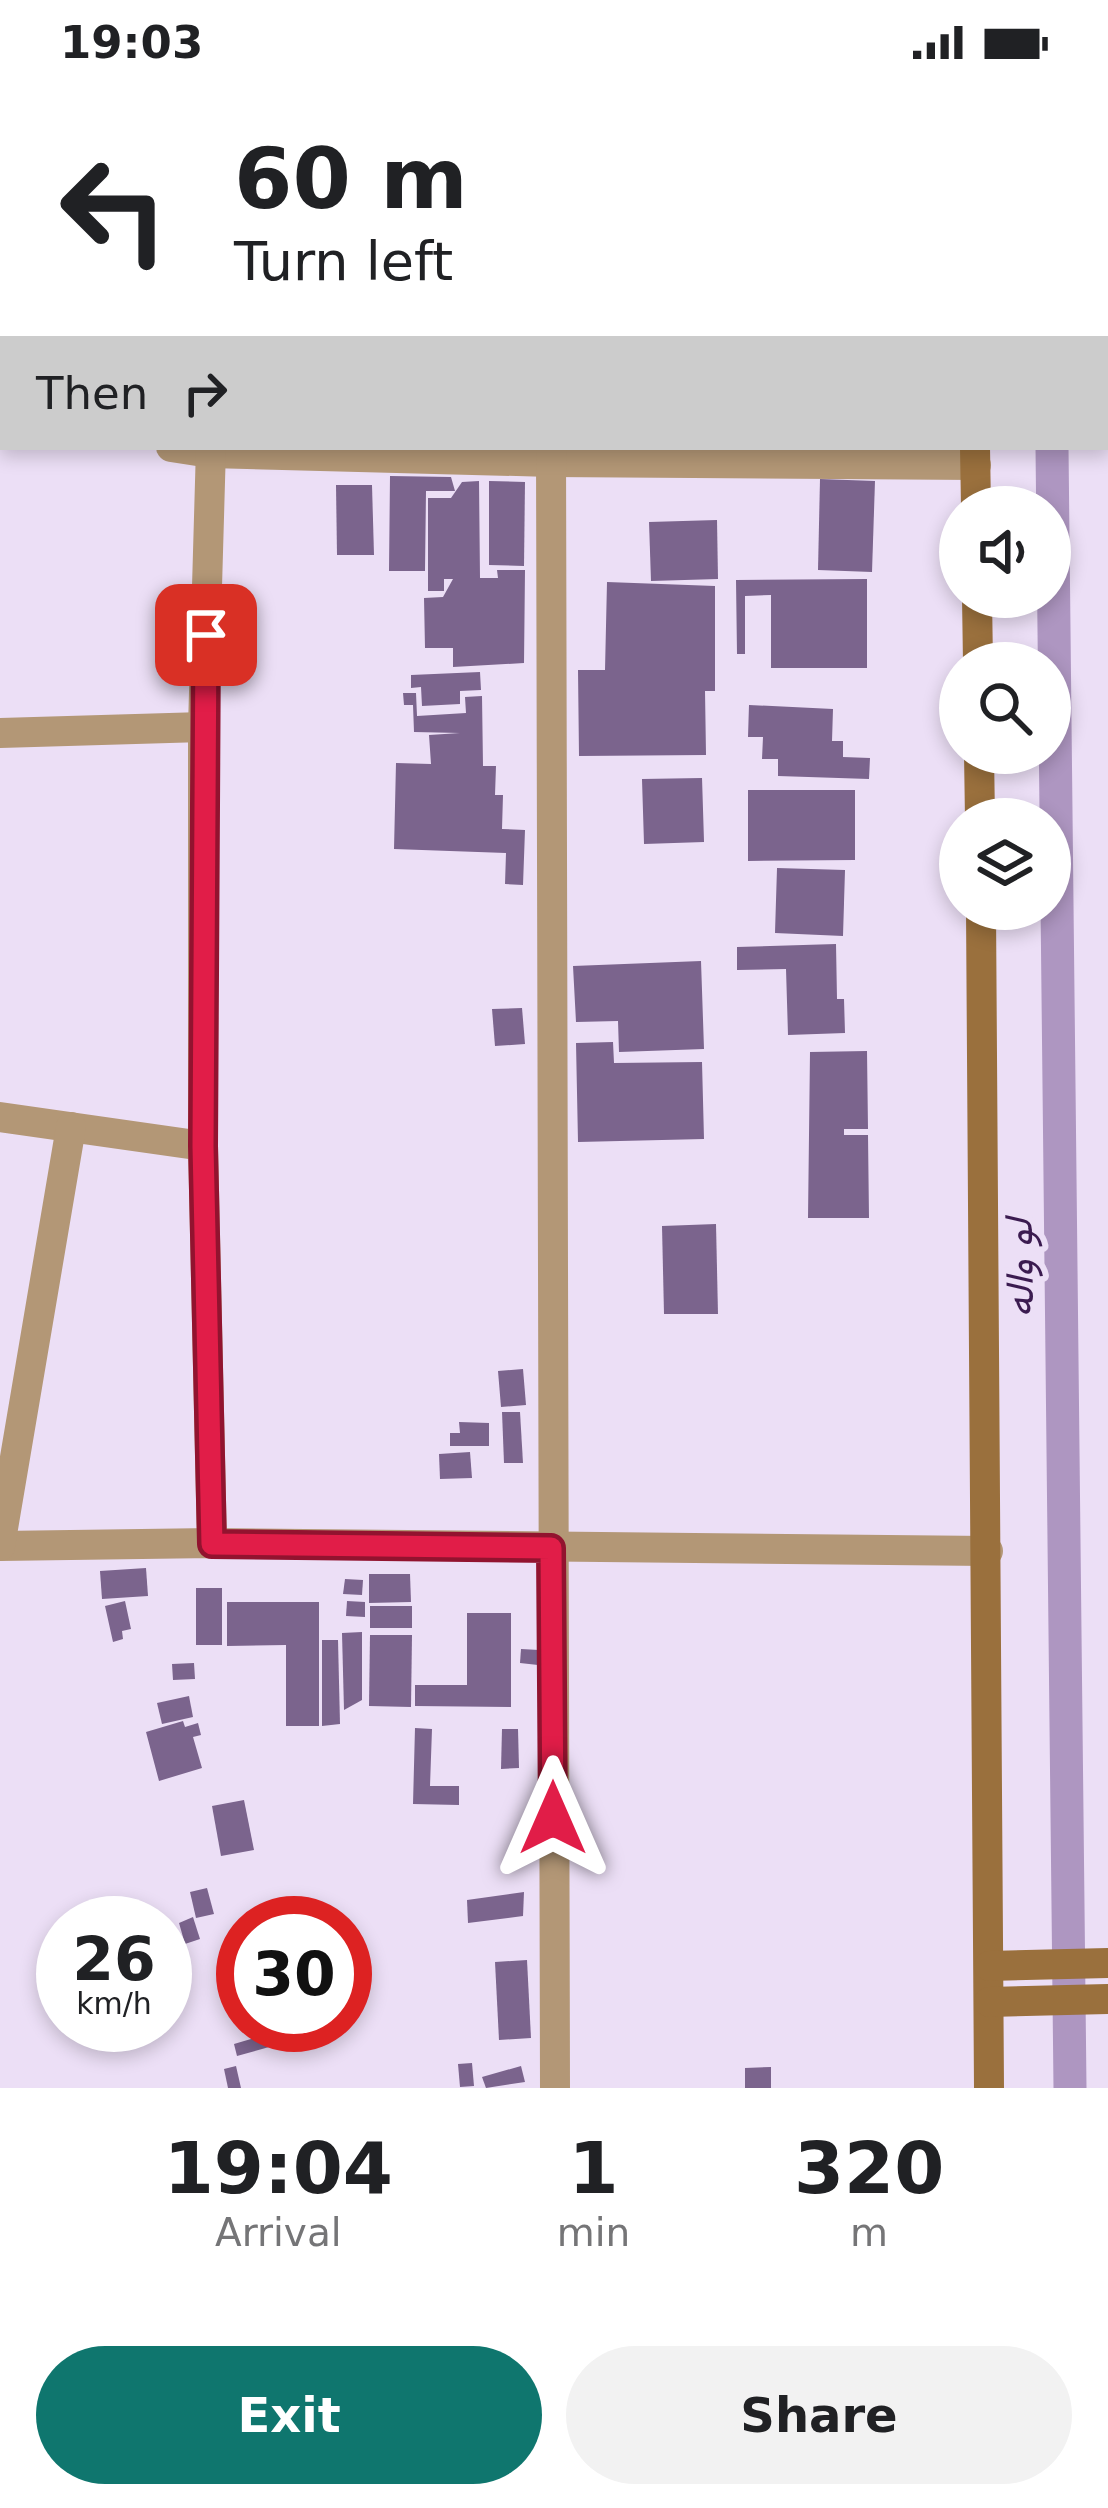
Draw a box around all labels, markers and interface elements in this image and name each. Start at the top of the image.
text: 19:03 [60,16,203,69]
text: 60 m [234,130,468,228]
icon: left [36,132,192,288]
text: Turn left [234,230,453,293]
icon: right [172,360,238,426]
text: Then [36,367,148,420]
map controls [939,486,1071,930]
button: sound [939,486,1071,618]
pin [155,584,257,686]
icon: arrive [173,602,239,668]
button: search [939,642,1071,774]
button: layers [939,798,1071,930]
water label: لو واله [996,1214,1044,1318]
position arrow [490,1755,616,1881]
speed limit sign: 30 [216,1896,372,2052]
text: 26 [72,1924,156,1994]
text: km/h [76,1986,152,2021]
text: 19:04 [164,2126,393,2210]
text: 1 [568,2126,618,2210]
text: 320 [794,2126,944,2210]
text: Arrival [215,2210,342,2255]
text: min [557,2210,630,2255]
text: m [850,2210,888,2255]
button: Exit [36,2346,542,2484]
button: Share [566,2346,1072,2484]

